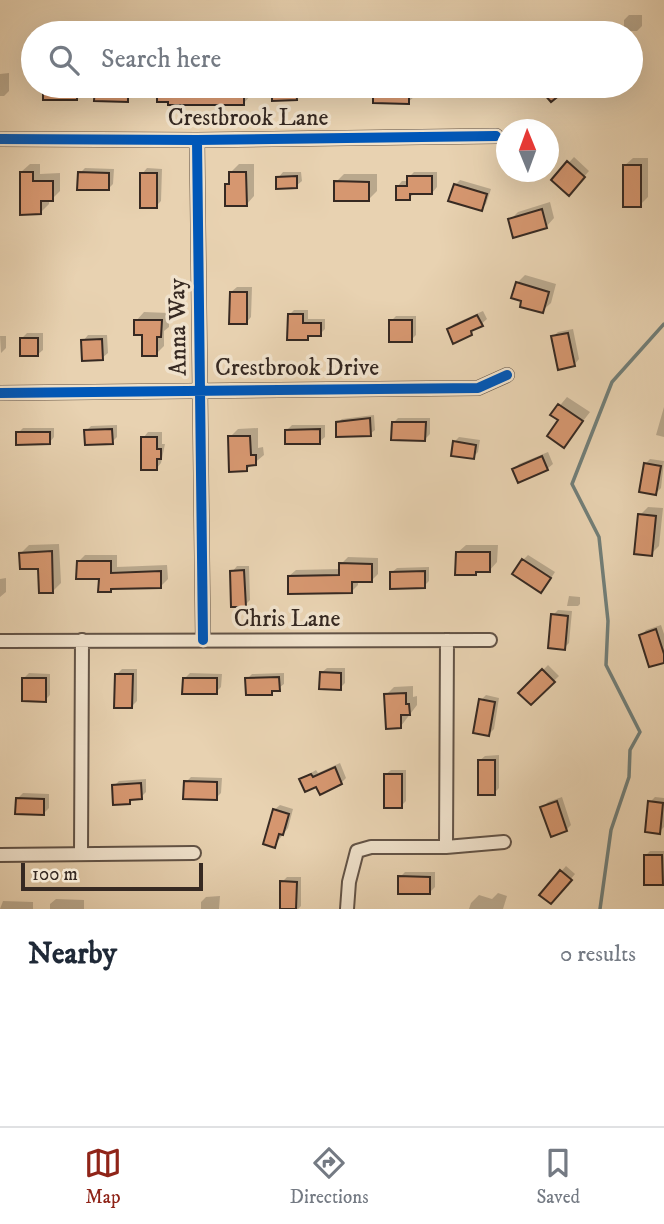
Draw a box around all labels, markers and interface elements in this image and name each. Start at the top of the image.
search box [21,21,643,98]
icon: search [45,41,83,79]
text: Search here [101,43,221,76]
street label: Crestbrook Lane [168,103,328,133]
north arrow [496,119,559,182]
street label: Anna Way [162,277,194,376]
street label: Crestbrook Drive [215,353,379,383]
street label: Chris Lane [234,604,340,634]
scale bar [21,860,203,892]
text: 100 m [32,863,78,886]
text: Nearby [28,936,117,973]
text: 0 results [560,940,636,969]
tab: Map [84,1144,122,1209]
tab: Directions [290,1144,369,1209]
tab: Saved [536,1144,580,1209]

